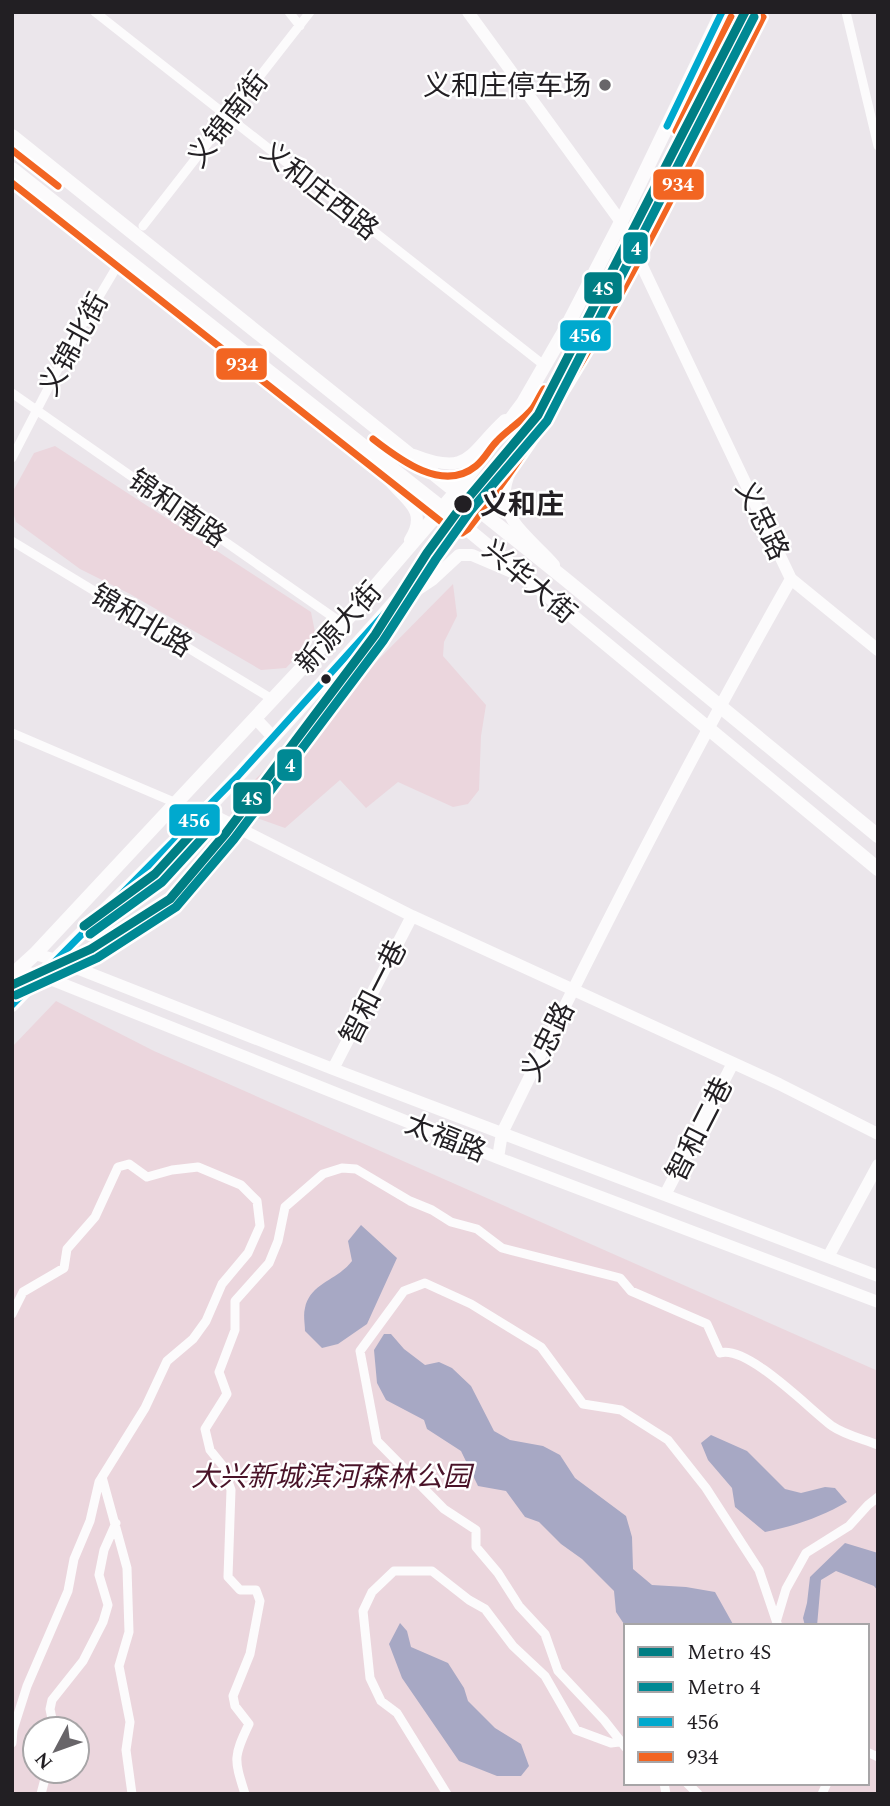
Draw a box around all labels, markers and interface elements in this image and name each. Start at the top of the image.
street label: 义锦南街 [177,63,280,177]
place label: 义和庄停车场 [423,65,591,108]
marker: 义和庄停车场 [597,77,613,93]
street label: 义和庄西路 [251,131,387,251]
line badge: 934 [652,168,705,201]
text: 934 [662,171,694,200]
line badge: 4 [622,231,649,265]
text: 4 [631,235,642,264]
line badge: 4S [583,271,623,305]
text: 4S [592,275,614,304]
street label: 义锦北街 [28,285,120,404]
line badge: 456 [559,319,612,352]
text: 456 [569,322,601,351]
line badge: 934 [215,347,268,381]
text: 934 [226,351,258,380]
street label: 锦和南路 [119,459,235,559]
street label: 义忠路 [724,473,799,568]
place label: 义和庄 [480,484,564,527]
marker: 义和庄 [452,493,474,515]
street label: 兴华大街 [472,530,586,635]
street label: 新源大街 [286,572,393,684]
street label: 锦和北路 [82,574,200,669]
unlabelled marker [319,672,333,686]
line badge: 4 [276,748,303,782]
text: 4 [285,752,296,781]
line badge: 4S [232,781,272,815]
text: 4S [241,785,263,814]
line badge: 456 [168,803,221,837]
text: 456 [178,807,210,836]
street label: 智和一巷 [330,933,419,1052]
street label: 义忠路 [511,994,586,1089]
street label: 智和二巷 [656,1070,745,1189]
street label: 太福路 [398,1103,492,1174]
park label: 大兴新城滨河森林公园 [191,1456,475,1499]
legend [624,1624,869,1785]
text: Metro 4S [687,1637,772,1669]
text: Metro 4 [687,1672,761,1704]
text: 456 [687,1707,719,1739]
north arrow [21,1715,91,1785]
text: 934 [687,1742,719,1774]
text: N [28,1745,60,1776]

